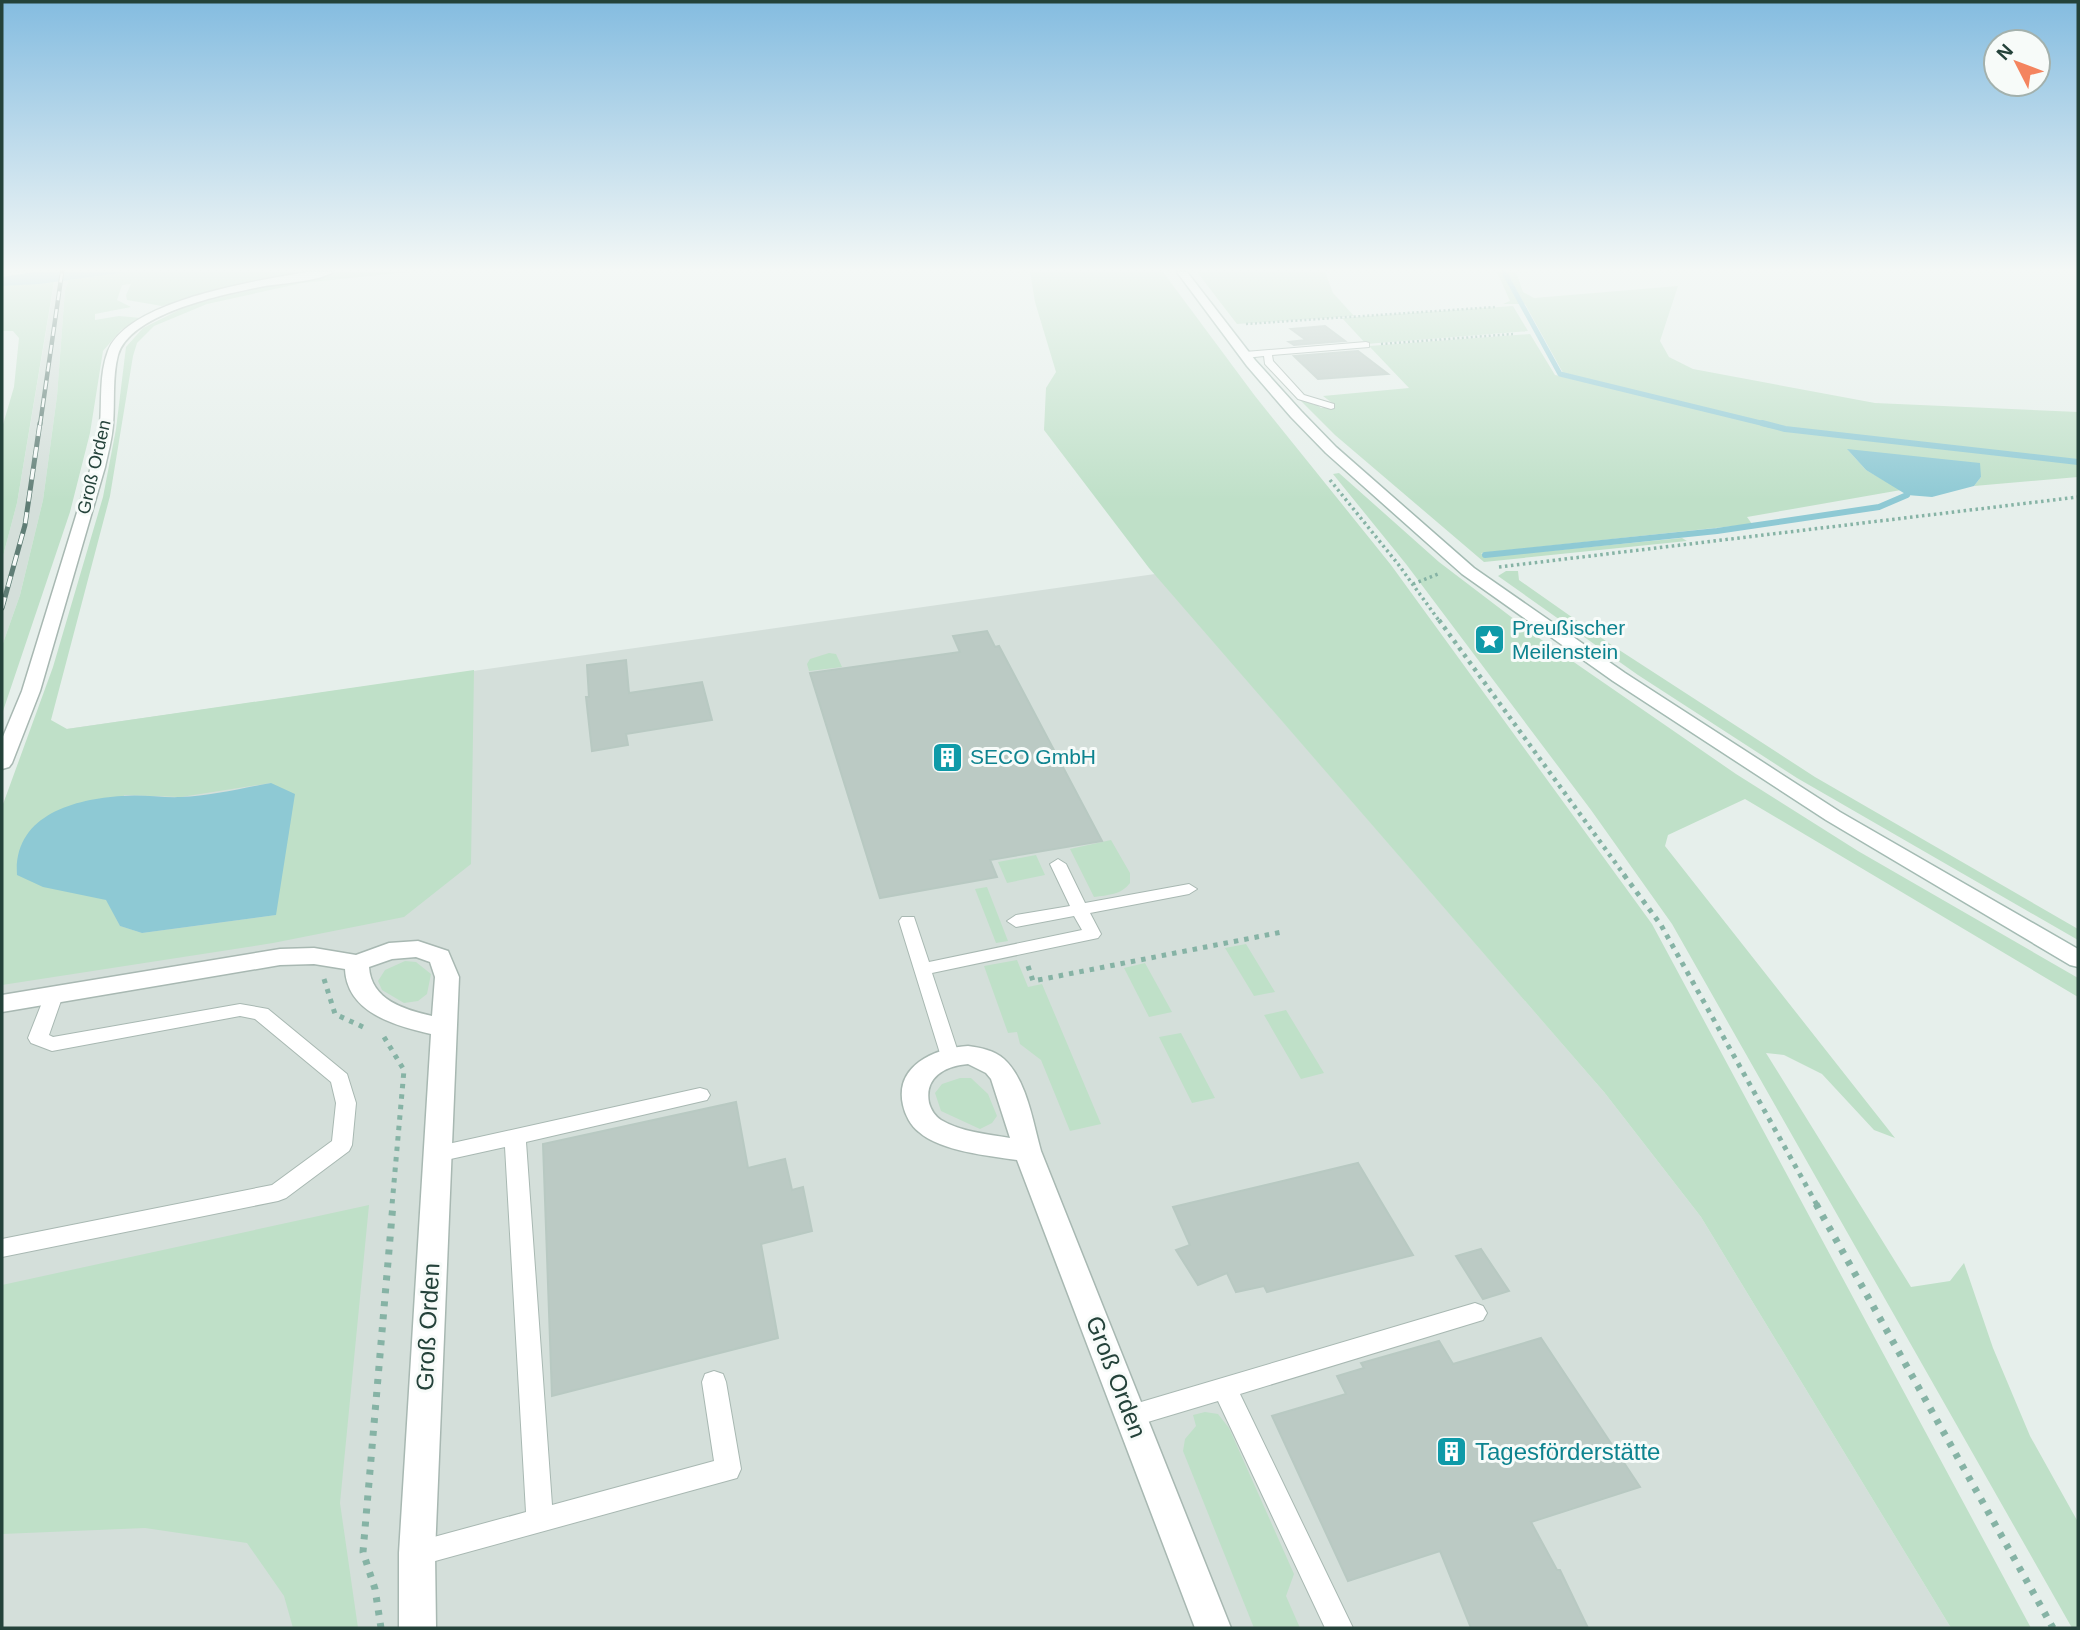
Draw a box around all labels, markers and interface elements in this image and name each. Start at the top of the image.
north arrow [1982,28,2052,98]
text: N [1992,40,2017,64]
street label: Groß Orden [73,418,115,516]
place label: Preußischer Meilenstein [1512,616,1625,663]
place icon: Preußischer Meilenstein [1472,623,1506,657]
building icon: SECO GmbH [930,740,964,774]
place label: SECO GmbH [970,745,1096,768]
street label: Groß Orden [411,1262,444,1392]
street label: Groß Orden [1081,1312,1152,1441]
building icon: Tagesförderstätte [1435,1435,1469,1469]
place label: Tagesförderstätte [1475,1438,1660,1465]

